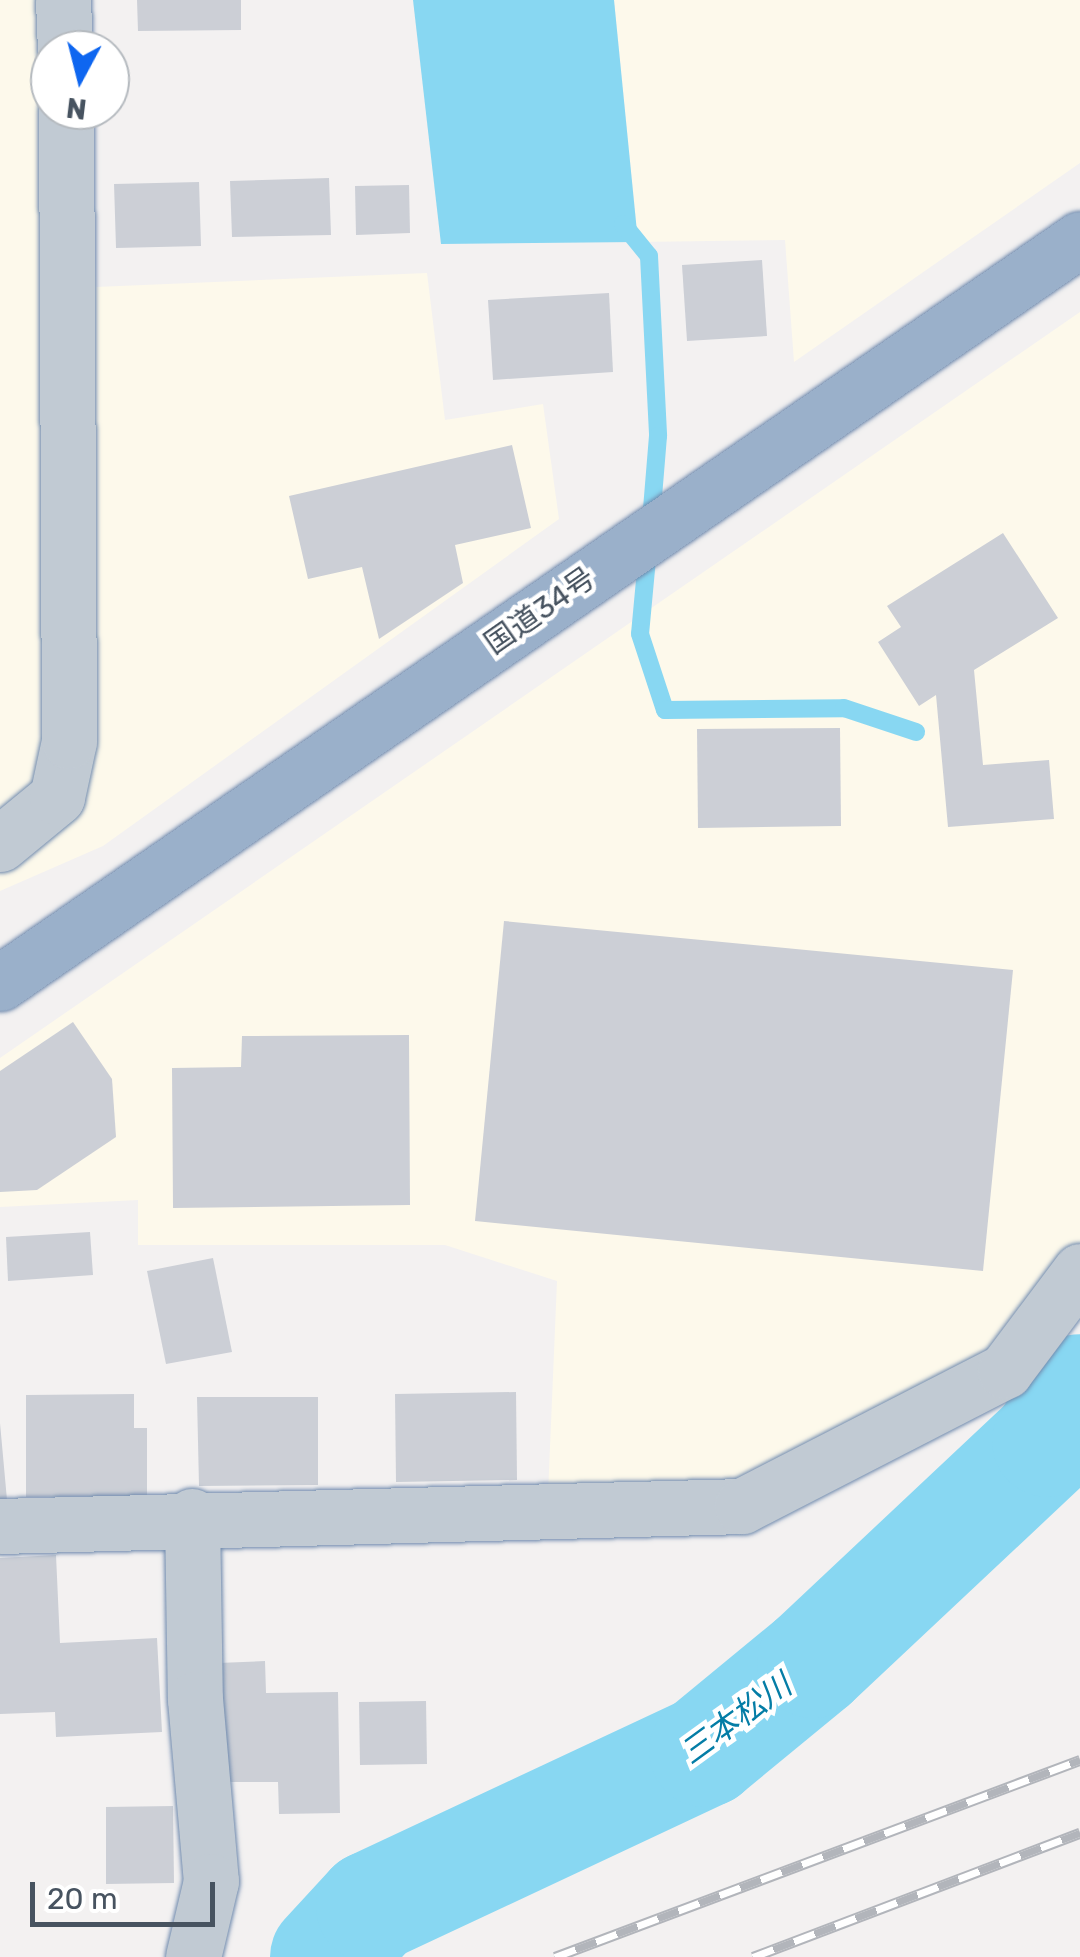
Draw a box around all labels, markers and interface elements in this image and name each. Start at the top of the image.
north arrow [30,30,130,130]
text: N [65,91,89,126]
street label: 国道34号 [478,560,602,662]
water label: 三本松川 [673,1666,799,1772]
scale bar [35,1862,220,1924]
text: 20 m [47,1881,118,1917]

